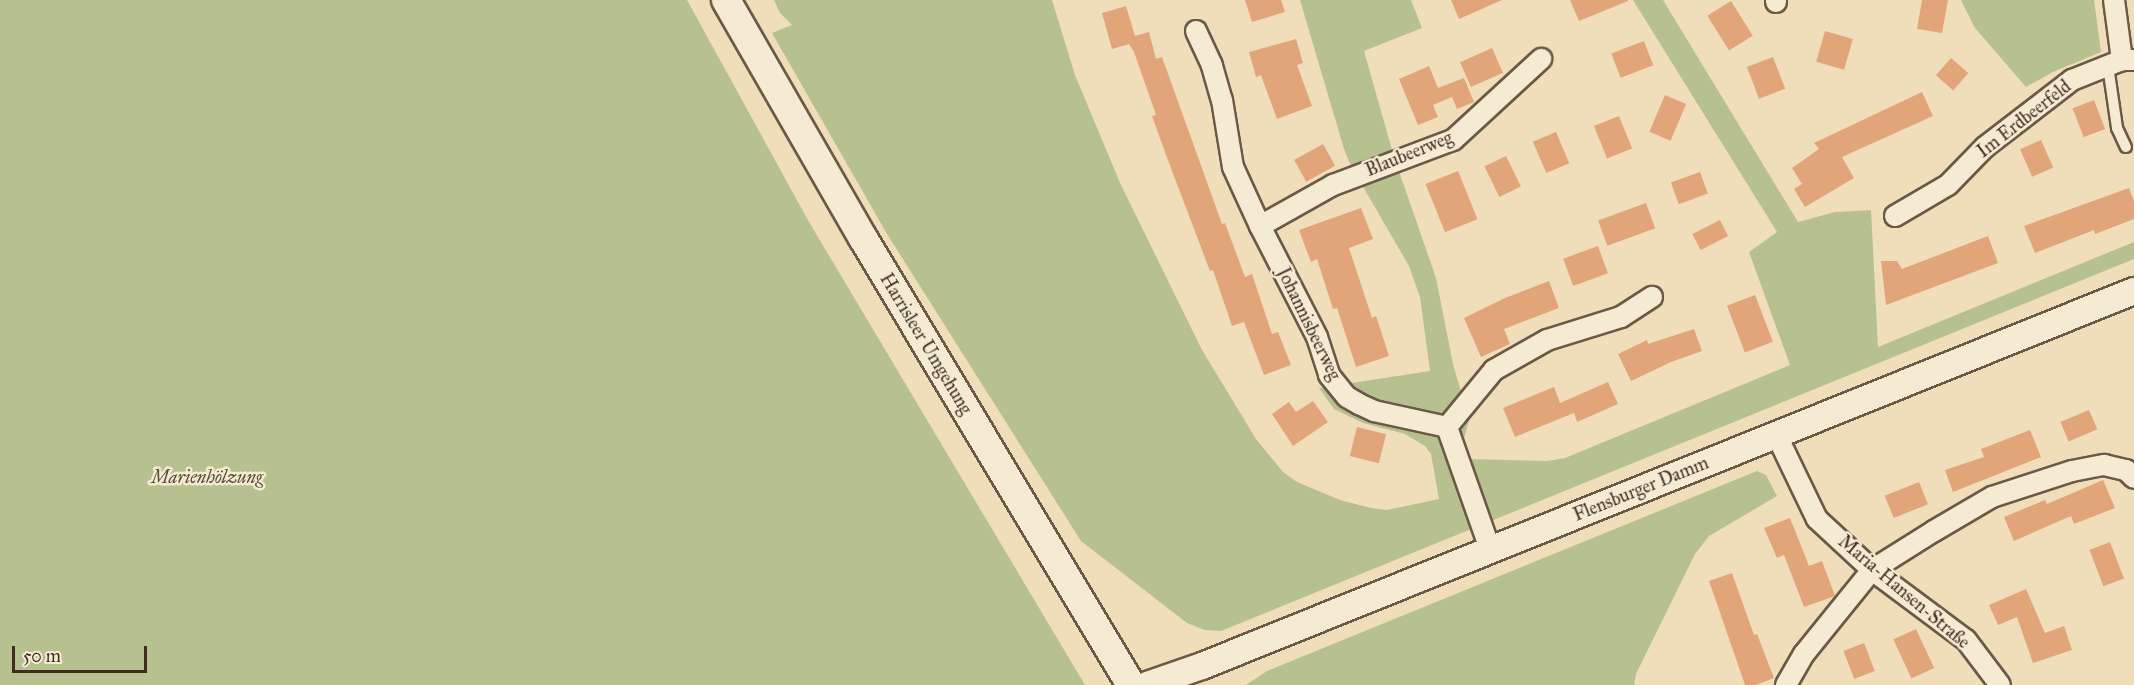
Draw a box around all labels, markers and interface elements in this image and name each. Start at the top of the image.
street label: Im Erdbeerfeld [1973,76,2075,162]
street label: Blaubeerweg [1362,127,1456,181]
street label: Johannisbeerweg [1272,264,1346,384]
street label: Harrisleer Umgehung [875,269,977,419]
street label: Flensburger Damm [1570,452,1712,526]
park label: Marienhölzung [151,466,263,488]
street label: Maria-Hansen-Straße [1834,531,1974,653]
scale bar [15,634,150,672]
text: 50 m [23,645,61,667]

